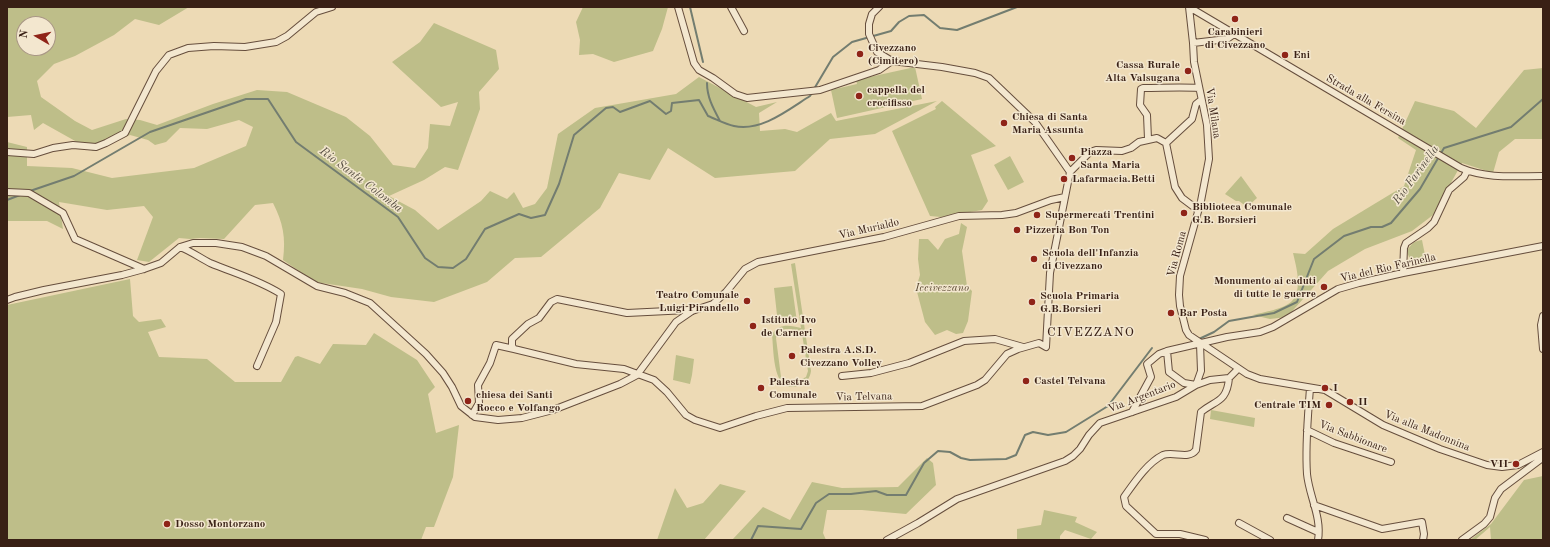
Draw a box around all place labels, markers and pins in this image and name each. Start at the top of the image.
marker: Carabinieri di Civezzano [1230,14,1240,24]
place label: Carabinieri di Civezzano [1205,25,1265,51]
place label: Civezzano (Cimitero) [868,41,918,67]
place label: Eni [1293,48,1310,62]
marker: Civezzano (Cimitero) [855,49,865,59]
marker: Eni [1280,50,1290,60]
place label: Cassa Rurale Alta Valsugana [1105,58,1180,84]
marker: Cassa Rurale Alta Valsugana [1183,66,1193,76]
place label: cappella del crocifisso [867,83,925,109]
marker: cappella del crocifisso [854,91,864,101]
place label: Chiesa di Santa Maria Assunta [1012,110,1088,136]
marker: Chiesa di Santa Maria Assunta [999,118,1009,128]
place label: Piazza Santa Maria [1080,145,1140,171]
marker: Piazza Santa Maria [1067,153,1077,163]
place label: Lafarmacia.Betti [1072,172,1155,186]
marker: Lafarmacia.Betti [1059,174,1069,184]
place label: Biblioteca Comunale G.B. Borsieri [1192,200,1292,226]
place label: Supermercati Trentini [1045,208,1154,222]
marker: Biblioteca Comunale G.B. Borsieri [1179,208,1189,218]
marker: Supermercati Trentini [1032,210,1042,220]
place label: Pizzeria Bon Ton [1025,223,1109,237]
marker: Pizzeria Bon Ton [1012,225,1022,235]
place label: Scuola dell'Infanzia di Civezzano [1042,246,1139,272]
marker: Scuola dell'Infanzia di Civezzano [1029,254,1039,264]
place label: Monumento ai caduti di tutte le guerre [1214,274,1316,300]
marker: Monumento ai caduti di tutte le guerre [1319,282,1329,292]
place label: Teatro Comunale Luigi Pirandello [656,288,739,314]
place label: Scuola Primaria G.B.Borsieri [1040,289,1119,315]
marker: Teatro Comunale Luigi Pirandello [742,296,752,306]
marker: Scuola Primaria G.B.Borsieri [1027,297,1037,307]
place label: Bar Posta [1179,306,1227,320]
marker: Bar Posta [1166,308,1176,318]
place label: Istituto Ivo de Carneri [761,313,816,339]
marker: Istituto Ivo de Carneri [748,321,758,331]
place label: Palestra A.S.D. Civezzano Volley [800,343,882,369]
marker: Palestra A.S.D. Civezzano Volley [787,351,797,361]
place label: Castel Telvana [1034,374,1106,388]
place label: Palestra Comunale [769,375,817,401]
marker: Castel Telvana [1021,376,1031,386]
place label: I [1333,381,1338,395]
marker: Palestra Comunale [756,383,766,393]
marker: I [1320,383,1330,393]
place label: chiesa dei Santi Rocco e Volfango [476,388,560,414]
place label: II [1358,395,1368,409]
marker: chiesa dei Santi Rocco e Volfango [463,396,473,406]
marker: II [1345,397,1355,407]
place label: Centrale TIM [1254,398,1321,412]
marker: Centrale TIM [1324,400,1334,410]
place label: VII [1490,457,1508,471]
marker: VII [1511,459,1521,469]
place label: Dosso Montorzano [175,517,265,531]
marker: Dosso Montorzano [162,519,172,529]

